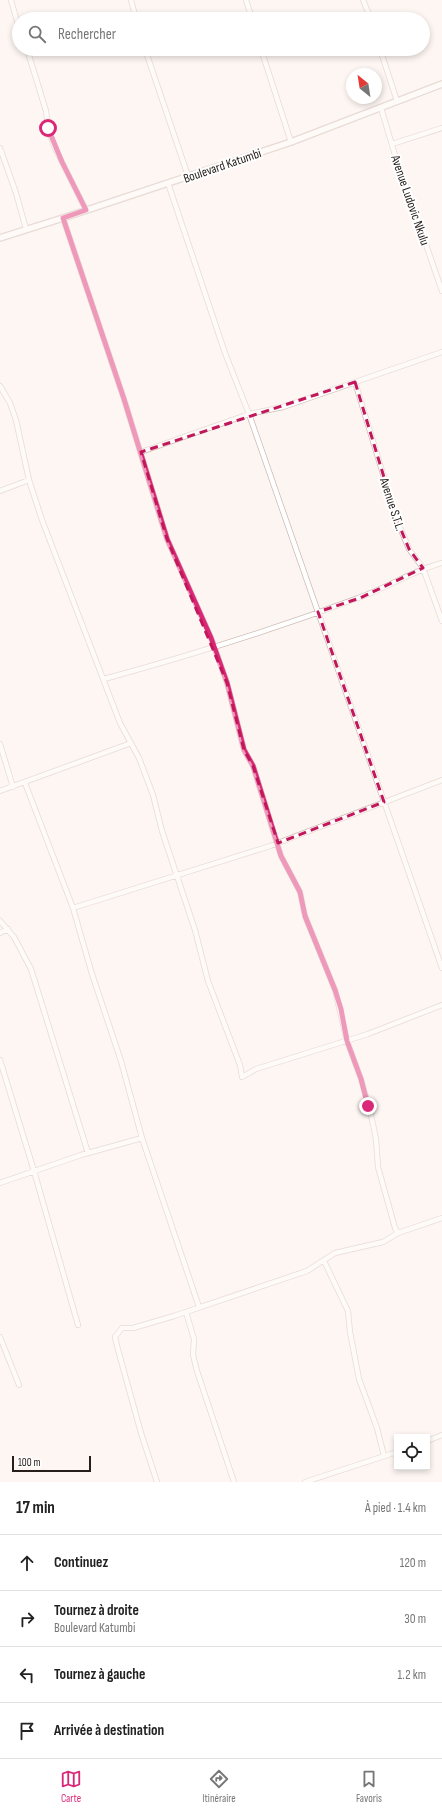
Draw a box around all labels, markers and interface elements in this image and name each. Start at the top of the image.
search box [12,12,430,56]
icon: search [26,23,48,45]
text: Rechercher [58,25,116,44]
north arrow [346,68,382,104]
route start [39,119,57,137]
street label: Boulevard Katumbi [181,145,263,187]
street label: Avenue Ludovic Nkulu [387,152,433,248]
street label: Avenue S.T.L. [376,475,408,533]
route end [359,1097,377,1115]
map controls [394,1434,430,1470]
button: locate [394,1434,430,1470]
scale bar [12,1454,91,1473]
text: 100 m [18,1456,40,1469]
text: 17 min [16,1498,55,1518]
text: À pied · 1.4 km [365,1500,426,1516]
icon: ahead [16,1552,38,1574]
text: Continuez [54,1553,108,1572]
text: 120 m [400,1555,426,1571]
text: Tournez à droite [54,1601,139,1620]
icon: right [16,1608,38,1630]
text: 30 m [404,1611,426,1627]
text: Boulevard Katumbi [54,1620,135,1636]
icon: left [16,1664,38,1686]
text: Tournez à gauche [54,1665,145,1684]
text: 1.2 km [397,1667,426,1683]
icon: arrive [16,1720,38,1742]
text: Arrivée à destination [54,1721,164,1740]
tab: Carte [60,1768,82,1805]
tab: Itinéraire [202,1768,236,1805]
tab: Favoris [356,1768,382,1805]

